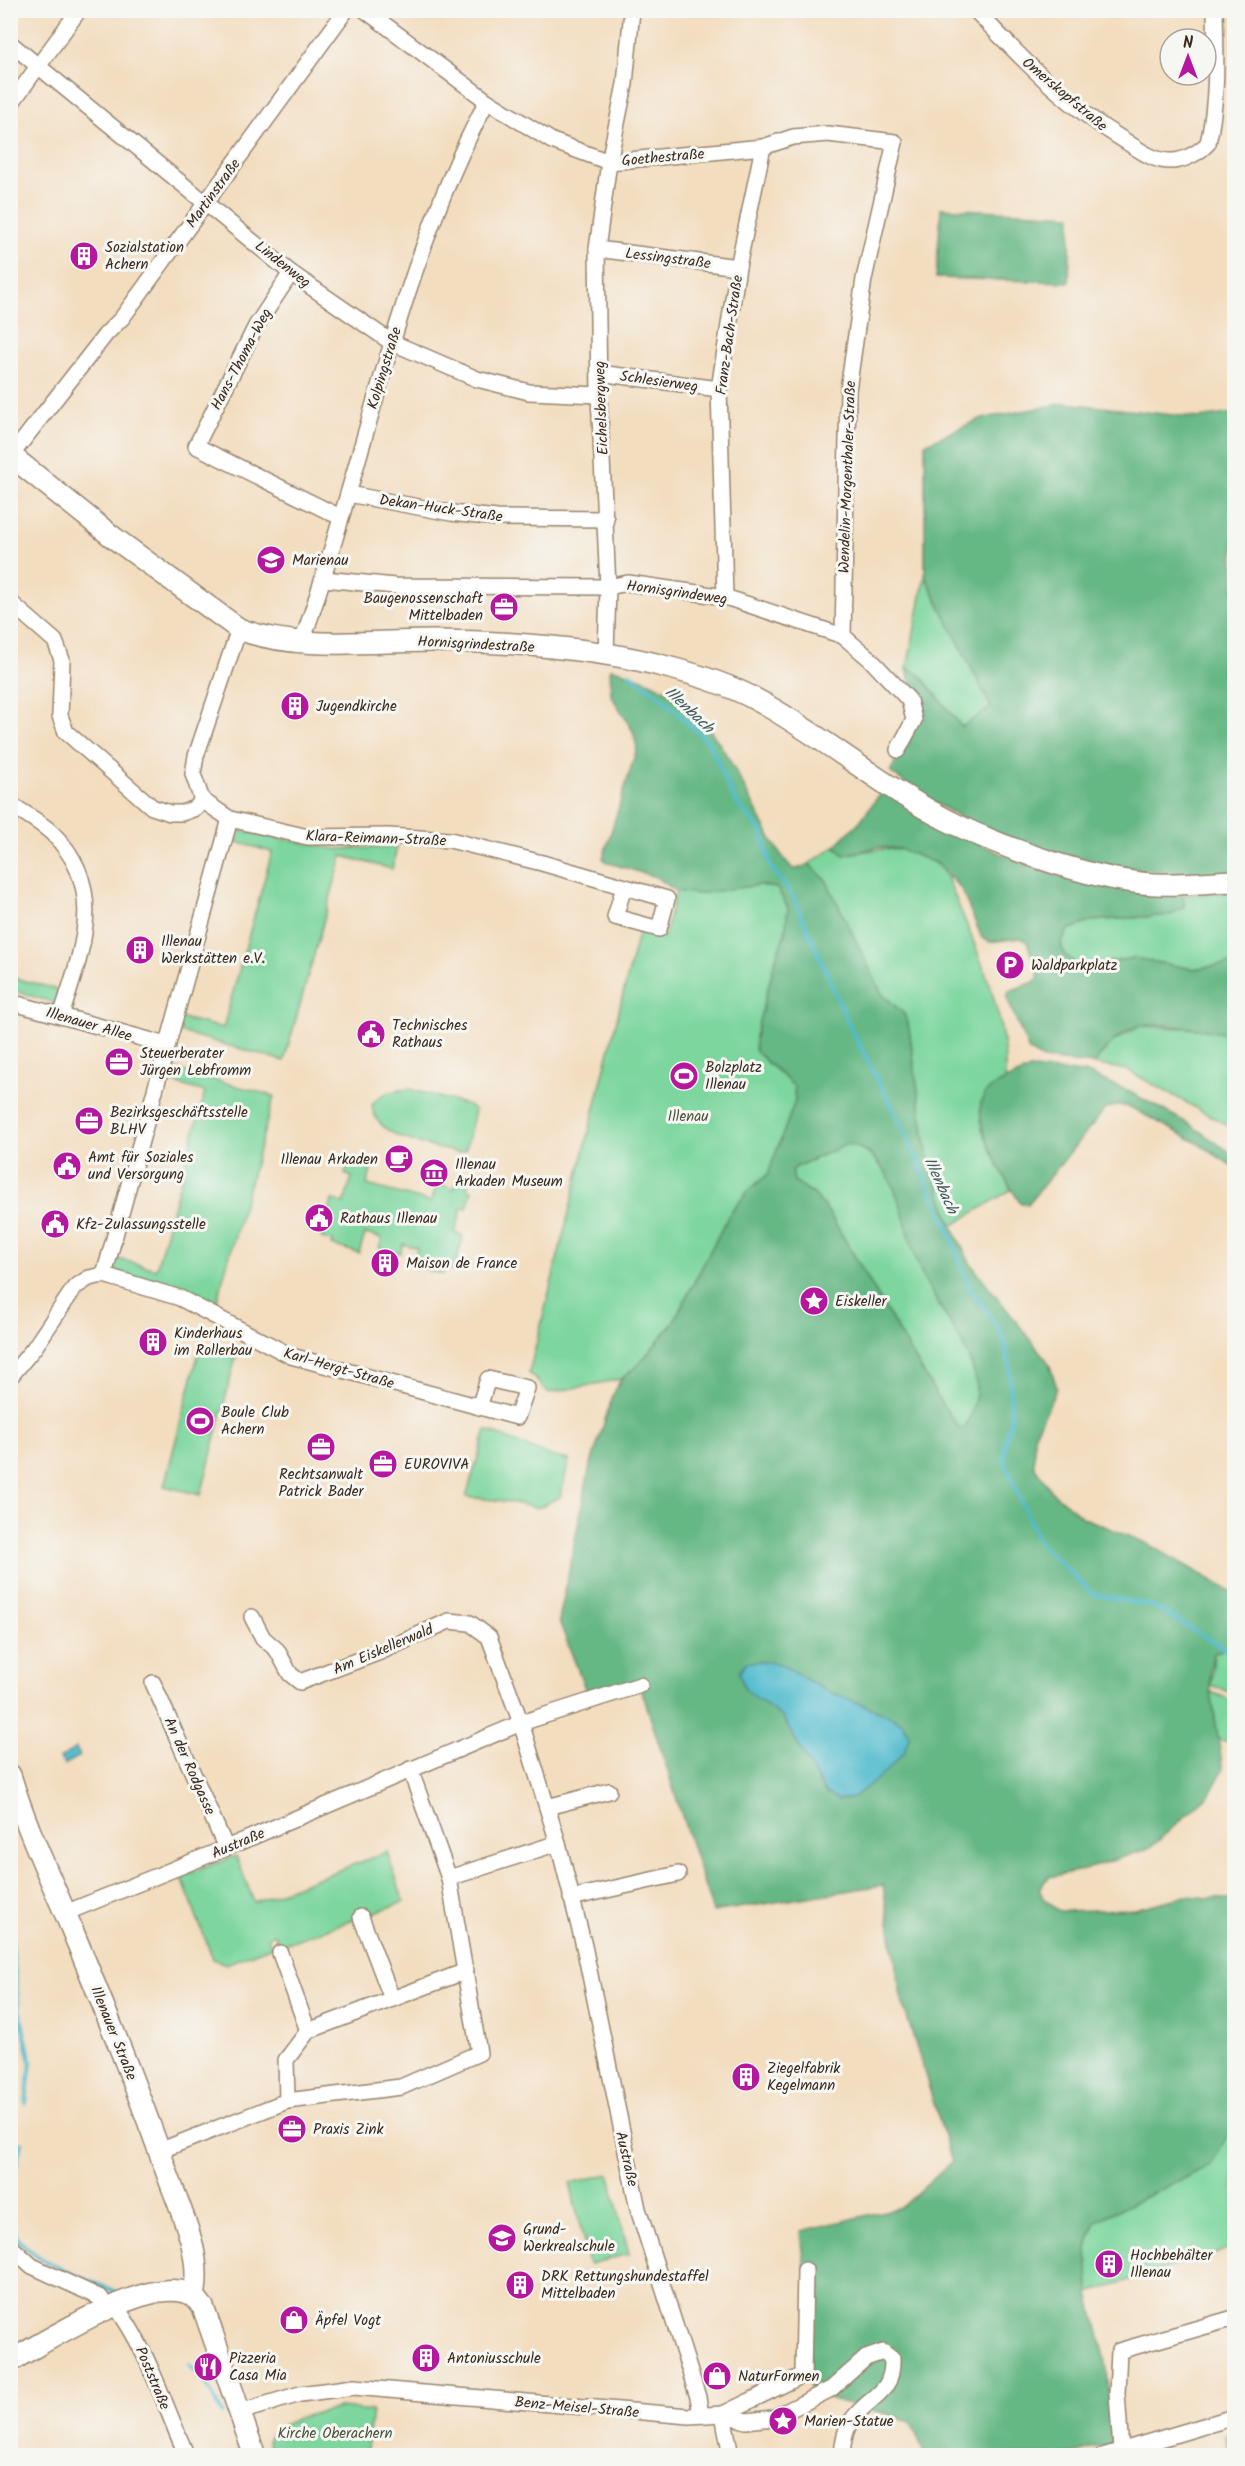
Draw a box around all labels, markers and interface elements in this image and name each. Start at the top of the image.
north arrow [1158,27,1218,87]
text: N [1183,31,1193,56]
street label: Omerskopfstraße [1016,52,1113,138]
street label: Goethestraße [621,142,706,174]
street label: Martinstraße [180,154,247,233]
street label: Lindenweg [249,235,316,295]
place label: Sozialstation Achern [105,236,184,277]
building icon: Sozialstation Achern [68,240,100,272]
street label: Lessingstraße [624,242,712,276]
street label: Franz-Bach-Straße [710,273,750,397]
street label: Hans-Thoma-Weg [205,304,279,415]
street label: Kolpingstraße [361,324,409,412]
street label: Eichelsbergweg [588,360,616,456]
street label: Schlesierweg [618,365,700,399]
street label: Wendelin-Morgenthaler-Straße [833,380,863,574]
street label: Dekan-Huck-Straße [378,488,504,530]
school or university icon: Marienau [255,544,287,576]
place label: Marienau [292,549,348,573]
street label: Hornisgrindeweg [625,574,729,612]
place label: Baugenossenschaft Mittelbaden [363,587,483,628]
office icon: Baugenossenschaft Mittelbaden [488,591,520,623]
street label: Hornisgrindestraße [417,630,535,660]
water label: Illenbach [658,680,721,741]
building icon: Jugendkirche [279,690,311,722]
place label: Jugendkirche [316,695,397,719]
street label: Klara-Reimann-Straße [305,825,447,853]
place label: Illenau Werkstätten e.V. [161,930,265,971]
building icon: Illenau Werkstätten e.V. [124,934,156,966]
parking icon: Waldparkplatz [994,949,1026,981]
place label: Waldparkplatz [1031,954,1118,978]
street label: Illenauer Allee [43,1001,135,1049]
place label: Technisches Rathaus [392,1014,468,1055]
public building icon: Technisches Rathaus [355,1018,387,1050]
place label: Steuerberater Jürgen Lebfromm [140,1042,251,1083]
office icon: Steuerberater Jürgen Lebfromm [103,1046,135,1078]
place label: Bolzplatz Illenau [705,1056,762,1097]
sports icon: Bolzplatz Illenau [668,1060,700,1092]
place label: Bezirksgeschäftsstelle BLHV [110,1101,248,1142]
office icon: Bezirksgeschäftsstelle BLHV [73,1105,105,1137]
park label: Illenau [668,1105,709,1129]
cafe icon: Illenau Arkaden [383,1143,415,1175]
place label: Amt für Soziales und Versorgung [88,1146,194,1187]
place label: Illenau Arkaden [281,1148,378,1172]
public building icon: Amt für Soziales und Versorgung [51,1150,83,1182]
place label: Illenau Arkaden Museum [455,1153,563,1194]
water label: Illenbach [917,1153,965,1219]
museum icon: Illenau Arkaden Museum [418,1157,450,1189]
public building icon: Rathaus Illenau [303,1202,335,1234]
place label: Rathaus Illenau [340,1207,437,1231]
public building icon: Kfz-Zulassungsstelle [39,1208,71,1240]
place label: Kfz-Zulassungsstelle [76,1213,206,1237]
building icon: Maison de France [369,1247,401,1279]
place label: Maison de France [406,1252,517,1276]
place icon: Eiskeller [798,1285,830,1317]
place label: Eiskeller [835,1290,888,1314]
place label: Kinderhaus im Rollerbau [174,1322,252,1363]
building icon: Kinderhaus im Rollerbau [137,1326,169,1358]
street label: Karl-Hergt-Straße [280,1342,397,1396]
place label: Boule Club Achern [221,1401,289,1442]
sports icon: Boule Club Achern [184,1405,216,1437]
office icon: Rechtsanwalt Patrick Bader [305,1431,337,1463]
office icon: EUROVIVA [367,1448,399,1480]
place label: EUROVIVA [404,1453,469,1477]
place label: Rechtsanwalt Patrick Bader [278,1463,365,1504]
street label: Am Eiskellerwald [329,1618,438,1682]
street label: An der Rodgasse [157,1714,222,1820]
street label: Austraße [208,1822,269,1866]
street label: Illenauer Straße [83,1983,143,2084]
place label: Ziegelfabrik Kegelmann [767,2057,841,2098]
building icon: Ziegelfabrik Kegelmann [730,2061,762,2093]
office icon: Praxis Zink [276,2113,308,2145]
place label: Praxis Zink [313,2118,384,2142]
street label: Austraße [608,2129,644,2189]
place label: Grund- Werkrealschule [523,2218,615,2259]
school or university icon: Grund- Werkrealschule [486,2222,518,2254]
place label: Hochbehälter Illenau [1130,2244,1214,2285]
building icon: Hochbehälter Illenau [1093,2248,1125,2280]
place label: DRK Rettungshundestaffel Mittelbaden [541,2265,709,2306]
building icon: DRK Rettungshundestaffel Mittelbaden [504,2269,536,2301]
shop icon: Äpfel Vogt [278,2304,310,2336]
place label: Äpfel Vogt [315,2309,381,2333]
building icon: Antoniusschule [410,2342,442,2374]
street label: Poststraße [128,2343,176,2414]
place label: Pizzeria Casa Mia [229,2347,287,2388]
place label: Antoniusschule [447,2347,541,2371]
restaurant icon: Pizzeria Casa Mia [192,2351,224,2383]
shop icon: NaturFormen [701,2360,733,2392]
place label: NaturFormen [738,2365,819,2389]
street label: Benz-Meisel-Straße [514,2391,640,2425]
place icon: Marien-Statue [767,2405,799,2437]
place label: Marien-Statue [804,2410,894,2434]
park label: Kirche Oberachern [277,2422,393,2446]

